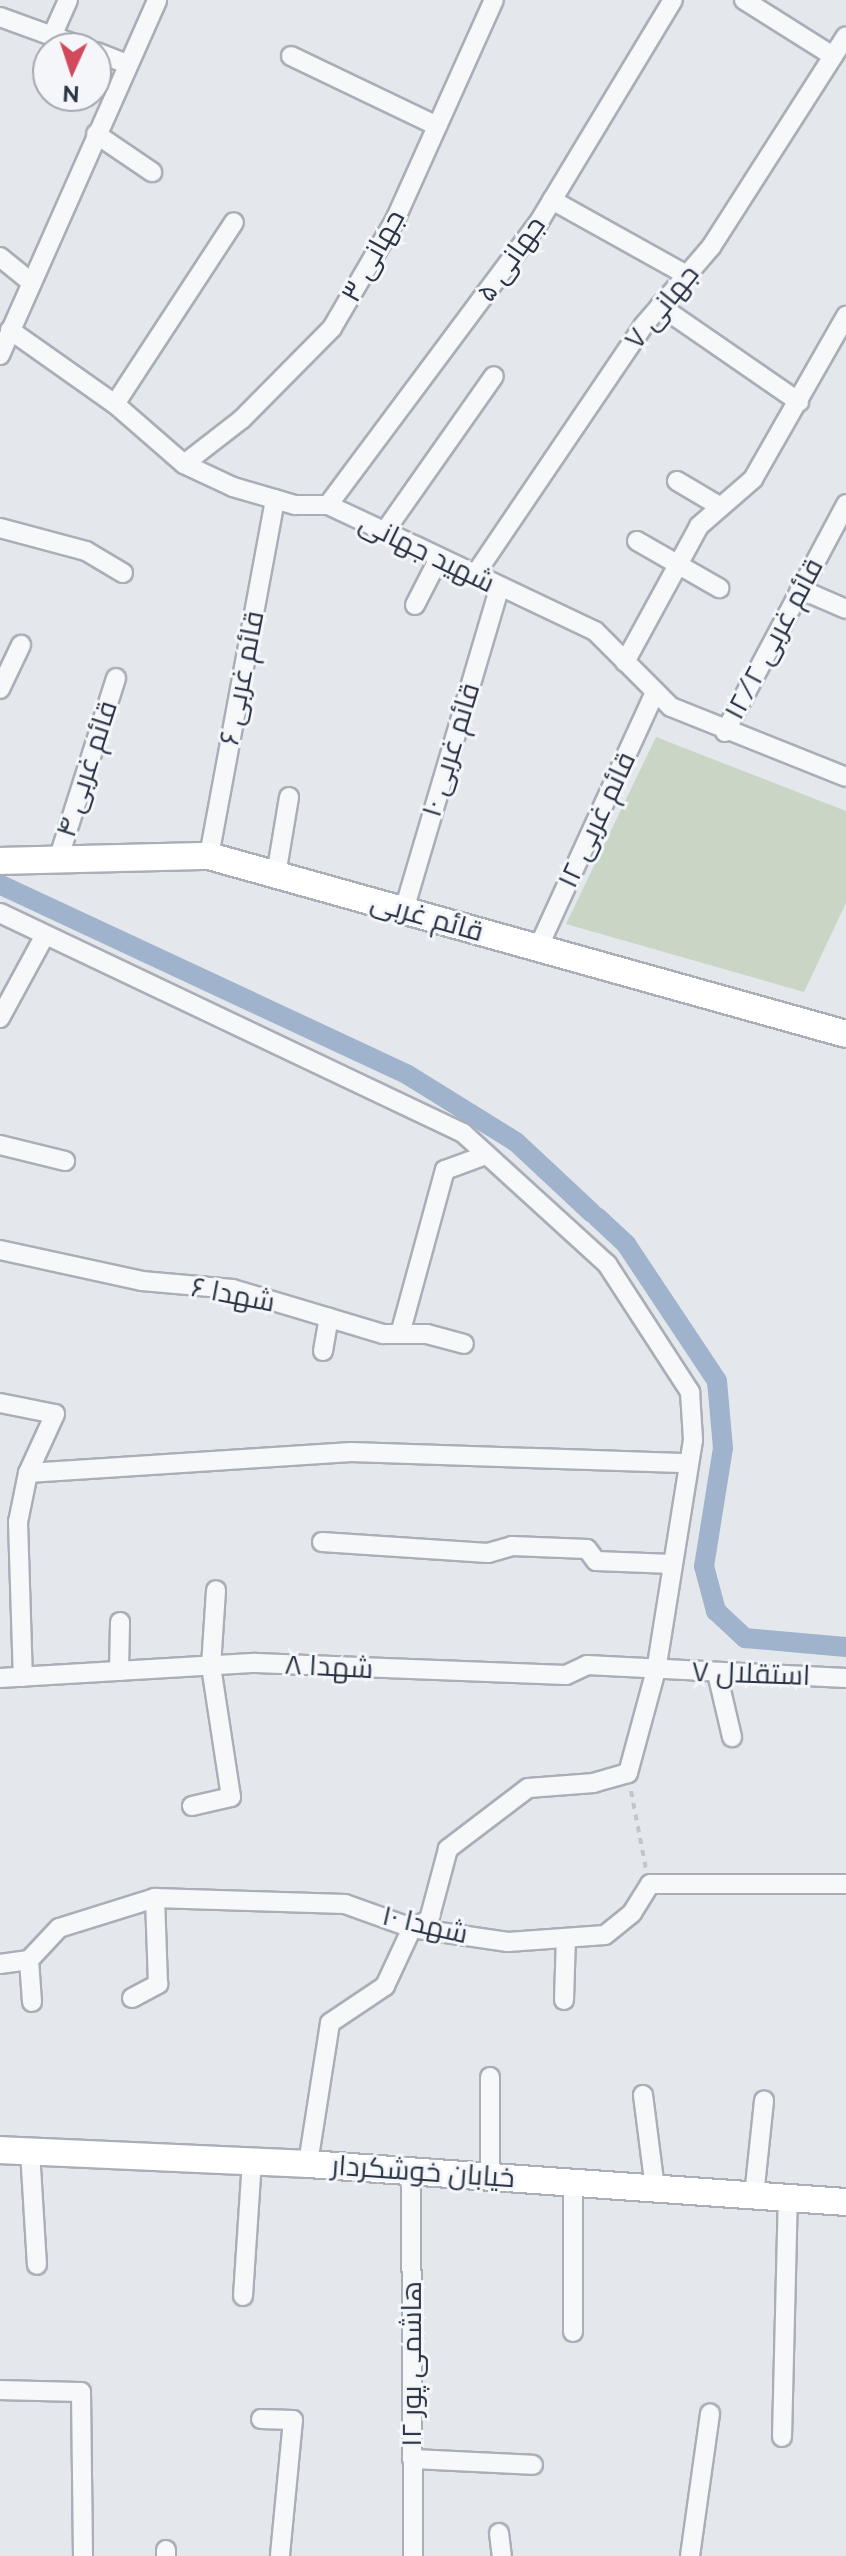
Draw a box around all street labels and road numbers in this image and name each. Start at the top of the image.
street label: جهانی ۳ [334,204,412,308]
street label: جهانی ۵ [469,210,553,308]
street label: جهانی ۷ [618,258,706,356]
street label: شهید جهانی [354,506,500,600]
street label: قائم غربی ۱۲/۲ [717,553,831,725]
street label: قائم غربی ۶ [213,608,271,748]
street label: قائم غربی ۱۰ [415,679,487,821]
street label: قائم غربی ۴ [49,697,125,841]
street label: قائم غربی ۱۲ [551,747,643,893]
street label: قائم غربی [367,885,487,949]
street label: شهدا ۶ [188,1270,278,1320]
street label: شهدا ۸ [284,1648,374,1686]
street label: استقلال ۷ [691,1655,811,1693]
street label: شهدا ۱۰ [379,1899,471,1951]
street label: خیابان خوشکردار [330,2149,516,2195]
street label: هاشمی پور ۱۲ [395,2281,429,2447]

